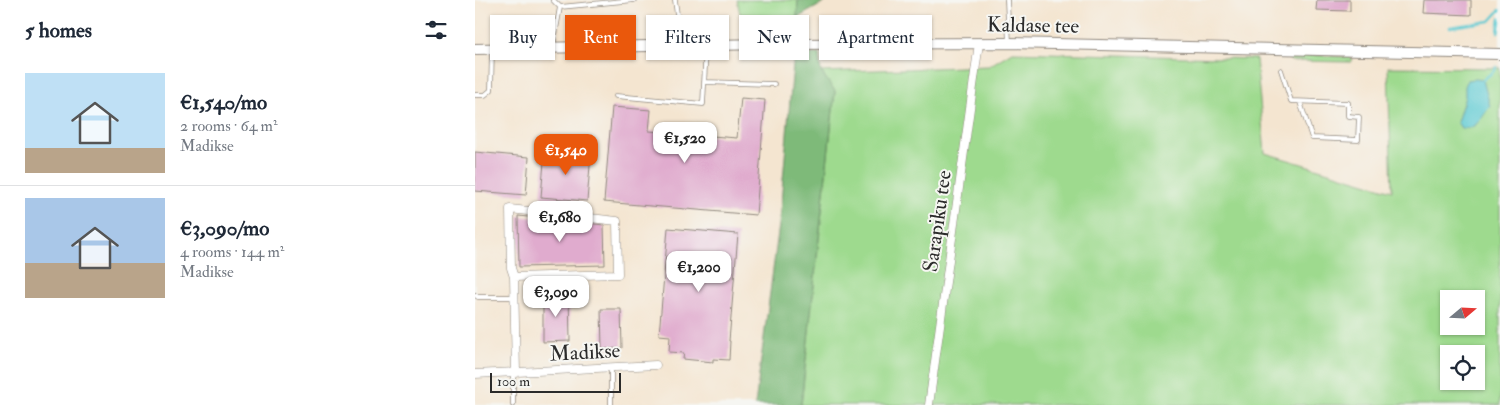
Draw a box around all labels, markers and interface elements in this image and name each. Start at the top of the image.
street label: Kaldase tee [987,11,1080,40]
chip: Buy [490,15,555,60]
chip: Rent [565,15,636,60]
chip: Filters [646,15,729,60]
chip: New [739,15,809,60]
chip: Apartment [819,15,932,60]
icon: filters [422,16,450,44]
text: 5 homes [25,17,92,44]
text: €1,540/mo [180,89,267,116]
icon: home [65,93,125,153]
text: 2 rooms · 64 m² [180,116,278,136]
pin: €1,520 [644,121,726,164]
text: €1,520 [664,128,706,148]
pin: €1,540 [525,134,607,176]
text: Madikse [180,136,234,156]
text: €1,540 [545,140,587,160]
street label: Sarapiku tee [917,168,958,274]
pin: €1,680 [519,200,601,243]
text: €1,680 [539,207,581,227]
text: €3,090/mo [180,215,269,242]
icon: home [65,218,125,278]
text: 4 rooms · 144 m² [180,242,284,262]
pin: €1,200 [658,250,740,293]
text: €1,200 [677,257,721,277]
text: Madikse [180,262,234,282]
pin: €3,090 [515,276,597,318]
text: €3,090 [534,282,578,302]
north arrow [1440,290,1485,335]
map controls [1440,290,1485,390]
street label: Madikse [549,337,621,368]
button: locate [1440,345,1485,390]
scale bar [490,370,621,393]
text: 100 m [497,373,530,390]

